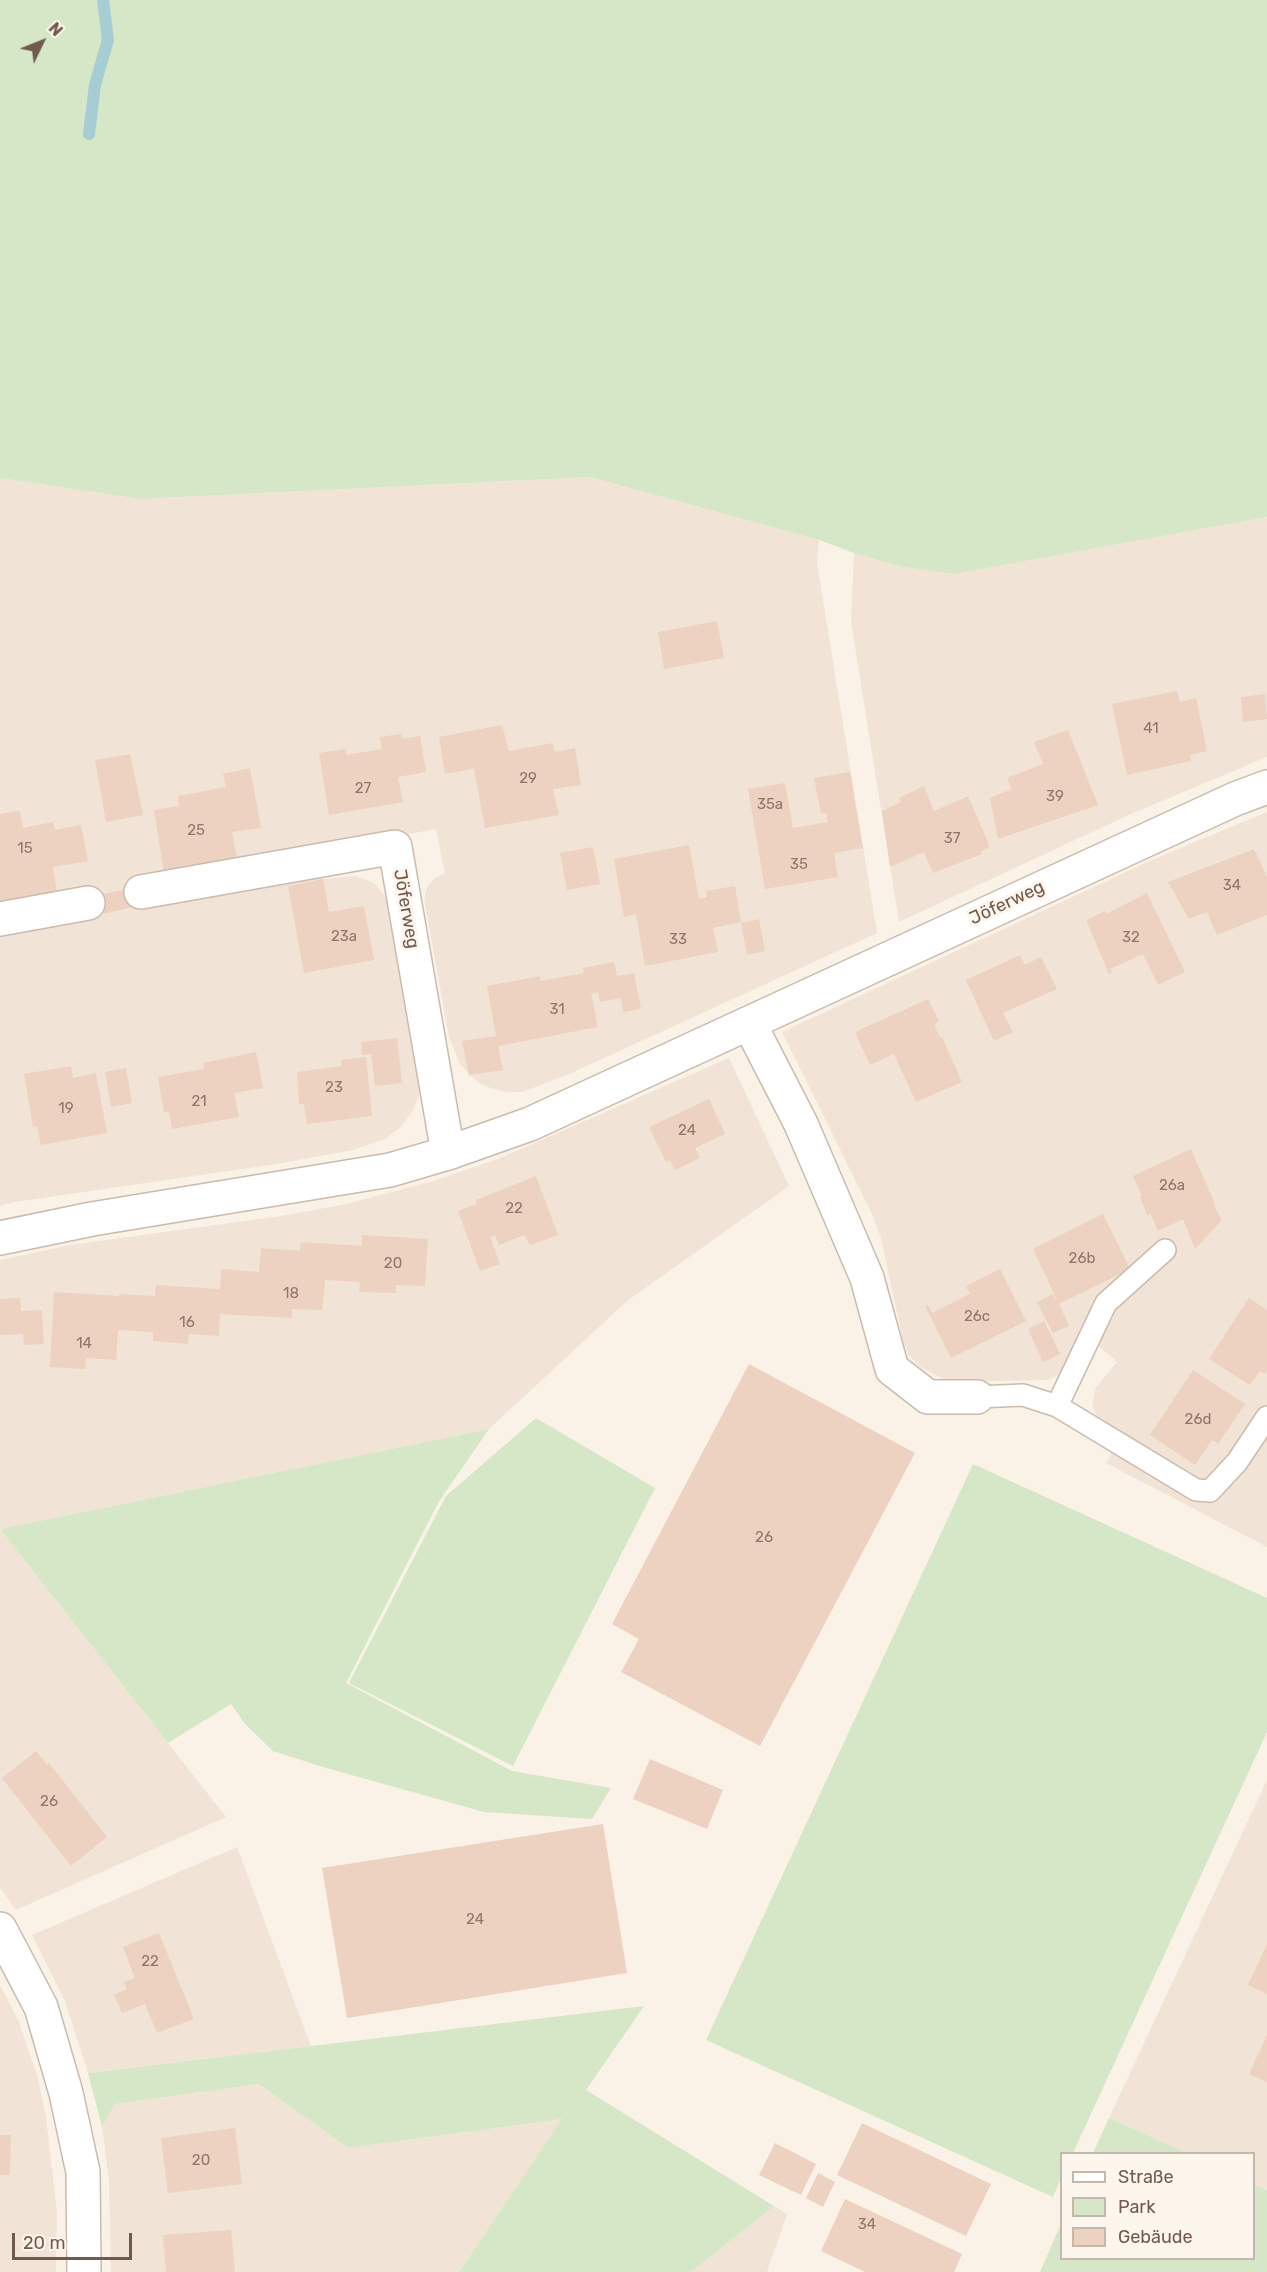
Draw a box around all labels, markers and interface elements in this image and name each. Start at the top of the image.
north arrow [12,12,72,72]
text: N [45,19,66,40]
house number: 41 [1143,720,1159,738]
house number: 29 [519,770,537,788]
house number: 27 [355,780,371,798]
house number: 39 [1046,788,1064,806]
house number: 35a [757,796,783,814]
house number: 25 [187,822,205,840]
house number: 37 [944,830,960,848]
house number: 15 [17,840,33,858]
house number: 35 [790,856,808,874]
street label: Jöferweg [388,868,424,950]
street label: Jöferweg [966,876,1048,930]
house number: 34 [1223,877,1241,895]
house number: 23a [331,928,357,946]
house number: 32 [1122,929,1140,947]
house number: 33 [669,931,687,949]
house number: 31 [549,1001,565,1019]
house number: 23 [325,1079,343,1097]
house number: 21 [191,1093,207,1111]
house number: 19 [58,1100,74,1118]
house number: 24 [678,1122,696,1140]
house number: 26a [1159,1177,1185,1195]
house number: 22 [505,1200,523,1218]
house number: 26b [1069,1250,1095,1268]
house number: 20 [384,1255,402,1273]
house number: 18 [283,1285,299,1303]
house number: 26c [964,1308,990,1326]
house number: 16 [179,1314,195,1332]
house number: 14 [76,1335,92,1353]
house number: 26d [1185,1411,1211,1429]
house number: 26 [755,1529,773,1547]
house number: 26 [40,1793,58,1811]
house number: 24 [466,1911,484,1929]
house number: 22 [141,1953,159,1971]
house number: 20 [192,2152,210,2170]
legend [1060,2152,1255,2260]
text: Straße [1118,2166,1174,2188]
text: Park [1118,2196,1155,2218]
house number: 34 [858,2216,876,2234]
scale bar [15,2221,135,2259]
text: Gebäude [1118,2226,1193,2248]
text: 20 m [23,2232,65,2254]

